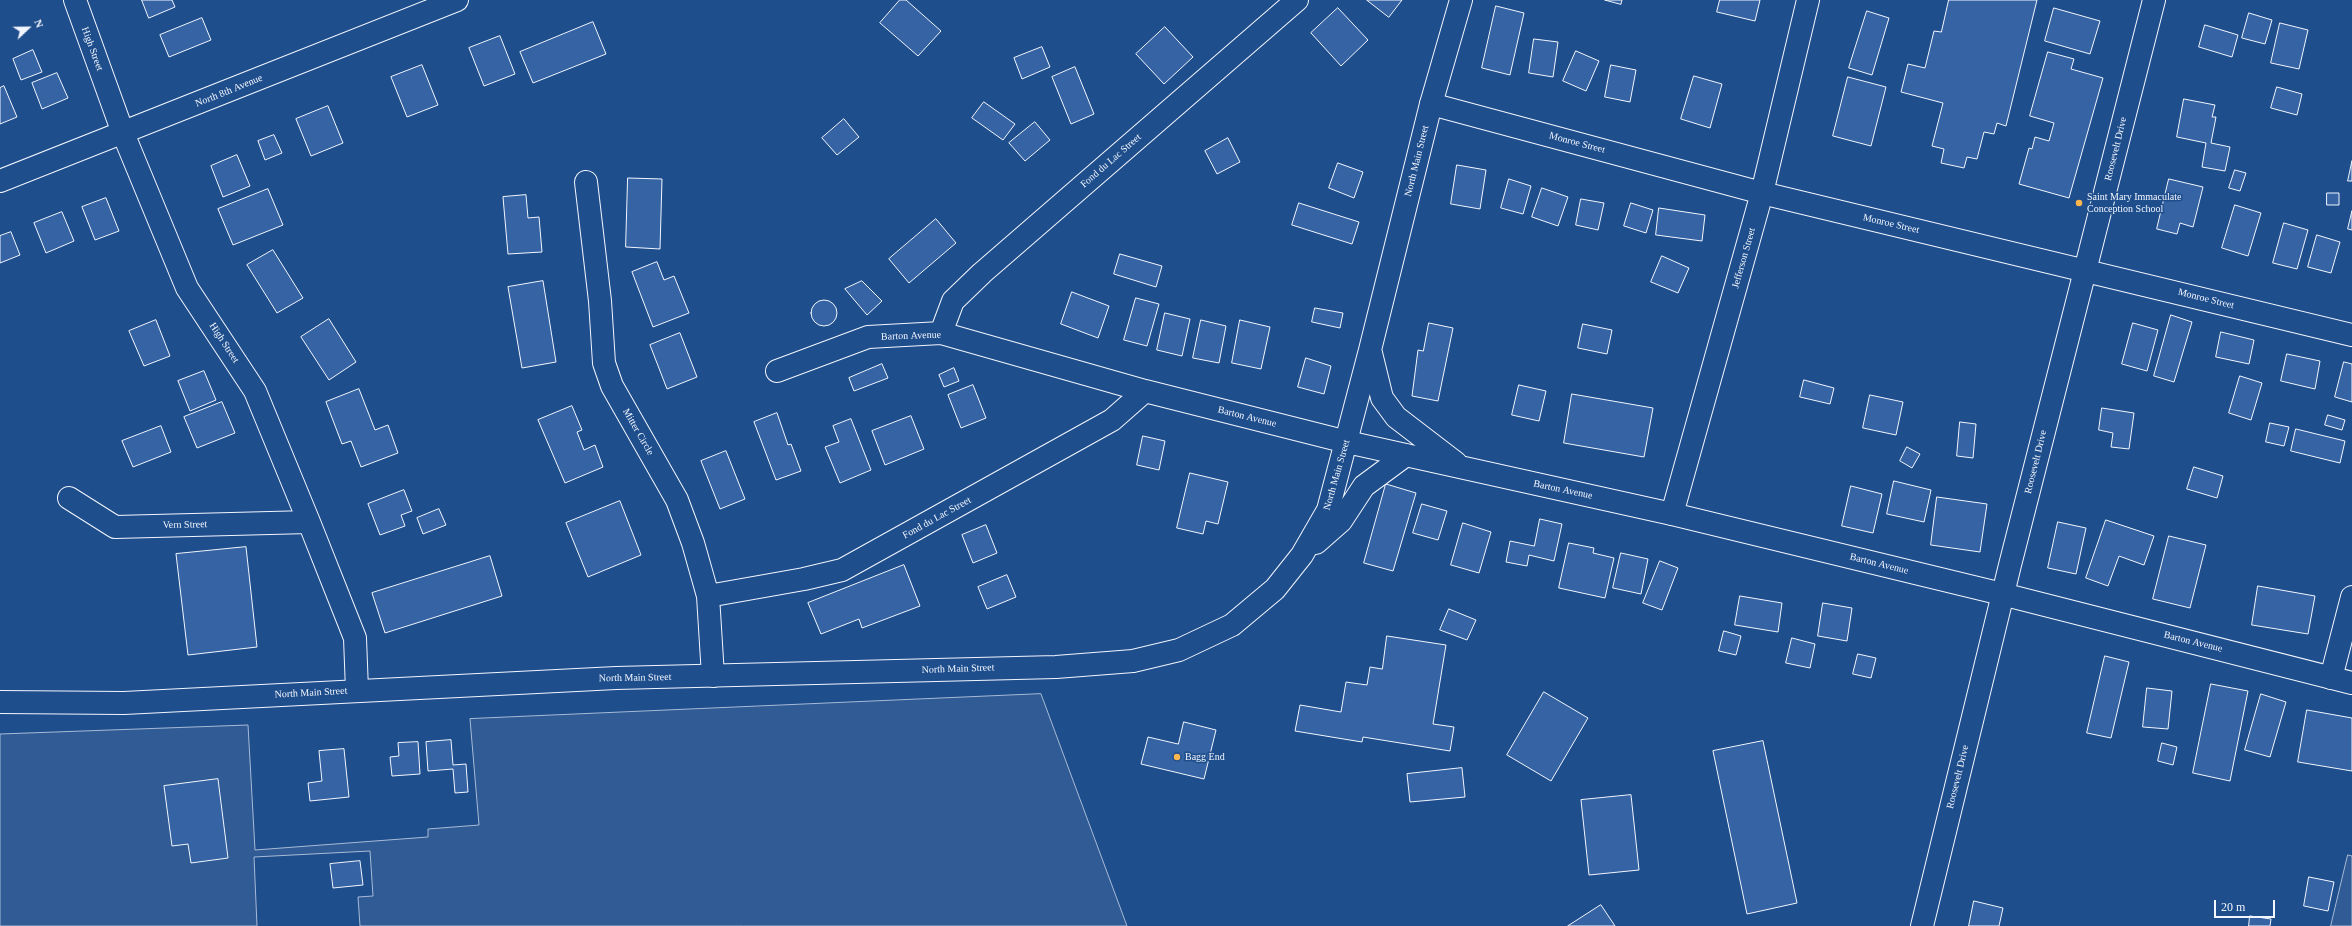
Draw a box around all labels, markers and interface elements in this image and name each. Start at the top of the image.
north arrow [8,8,48,48]
text: N [32,18,46,29]
street label: High Street [79,25,105,73]
street label: North 8th Avenue [194,72,264,110]
street label: Roosevelt Drive [2102,116,2130,182]
street label: North Main Street [1402,124,1432,198]
street label: Monroe Street [1548,130,1606,156]
street label: Fond du Lac Street [1078,131,1144,191]
place label: Saint Mary Immaculate Conception School [2087,191,2181,214]
marker: Saint Mary Immaculate Conception School [2074,198,2084,208]
street label: Monroe Street [1862,212,1920,236]
street label: Jefferson Street [1730,226,1758,290]
street label: Monroe Street [2177,286,2235,312]
street label: High Street [206,321,242,365]
street label: Barton Avenue [881,329,941,343]
street label: Barton Avenue [1216,404,1278,430]
street label: Mitter Circle [620,407,656,457]
street label: Roosevelt Drive [2022,429,2050,495]
street label: North Main Street [1321,438,1353,512]
street label: Barton Avenue [1532,478,1594,502]
street label: Fond du Lac Street [901,494,973,542]
street label: Vern Street [163,519,207,531]
street label: Barton Avenue [1848,551,1910,577]
street label: Barton Avenue [2162,629,2224,655]
street label: North Main Street [921,662,995,676]
street label: North Main Street [599,671,671,685]
street label: North Main Street [274,685,348,701]
street label: Roosevelt Drive [1944,744,1972,810]
place label: Bagg End [1185,751,1225,763]
marker: Bagg End [1172,752,1182,762]
scale bar [2216,892,2277,918]
text: 20 m [2221,900,2245,914]

